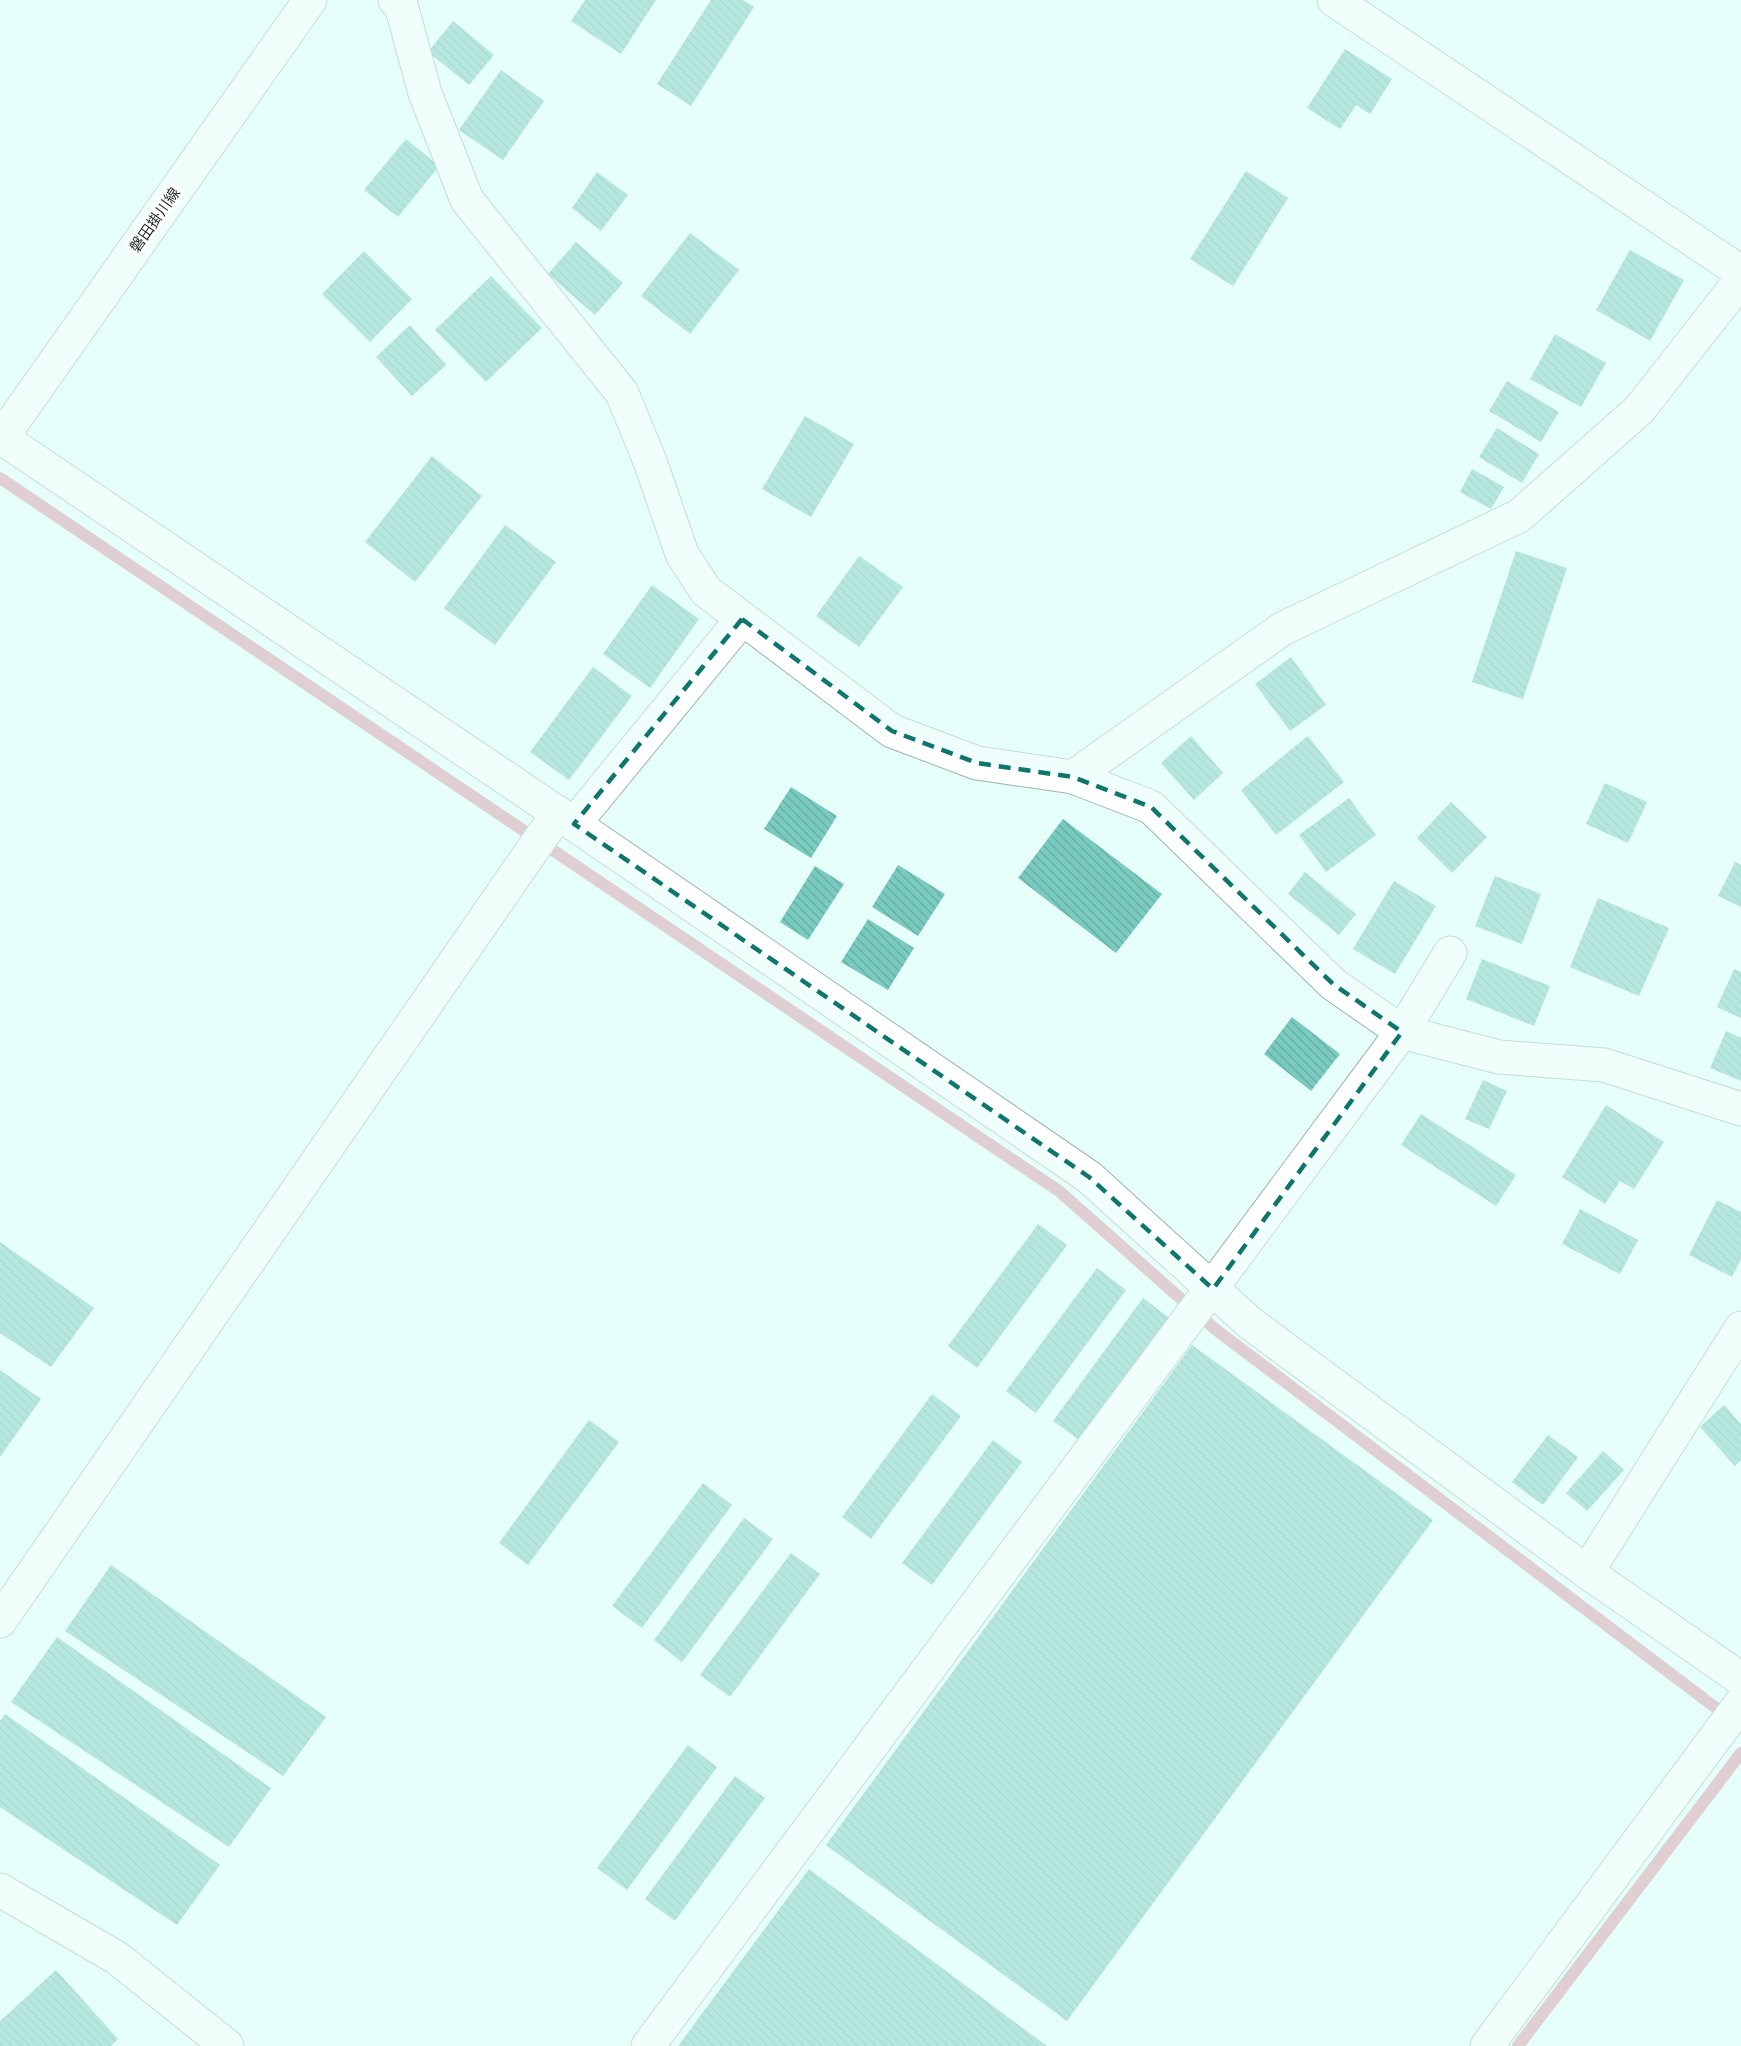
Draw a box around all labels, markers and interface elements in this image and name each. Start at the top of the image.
street label: 磐田掛川線 [126,184,184,256]

